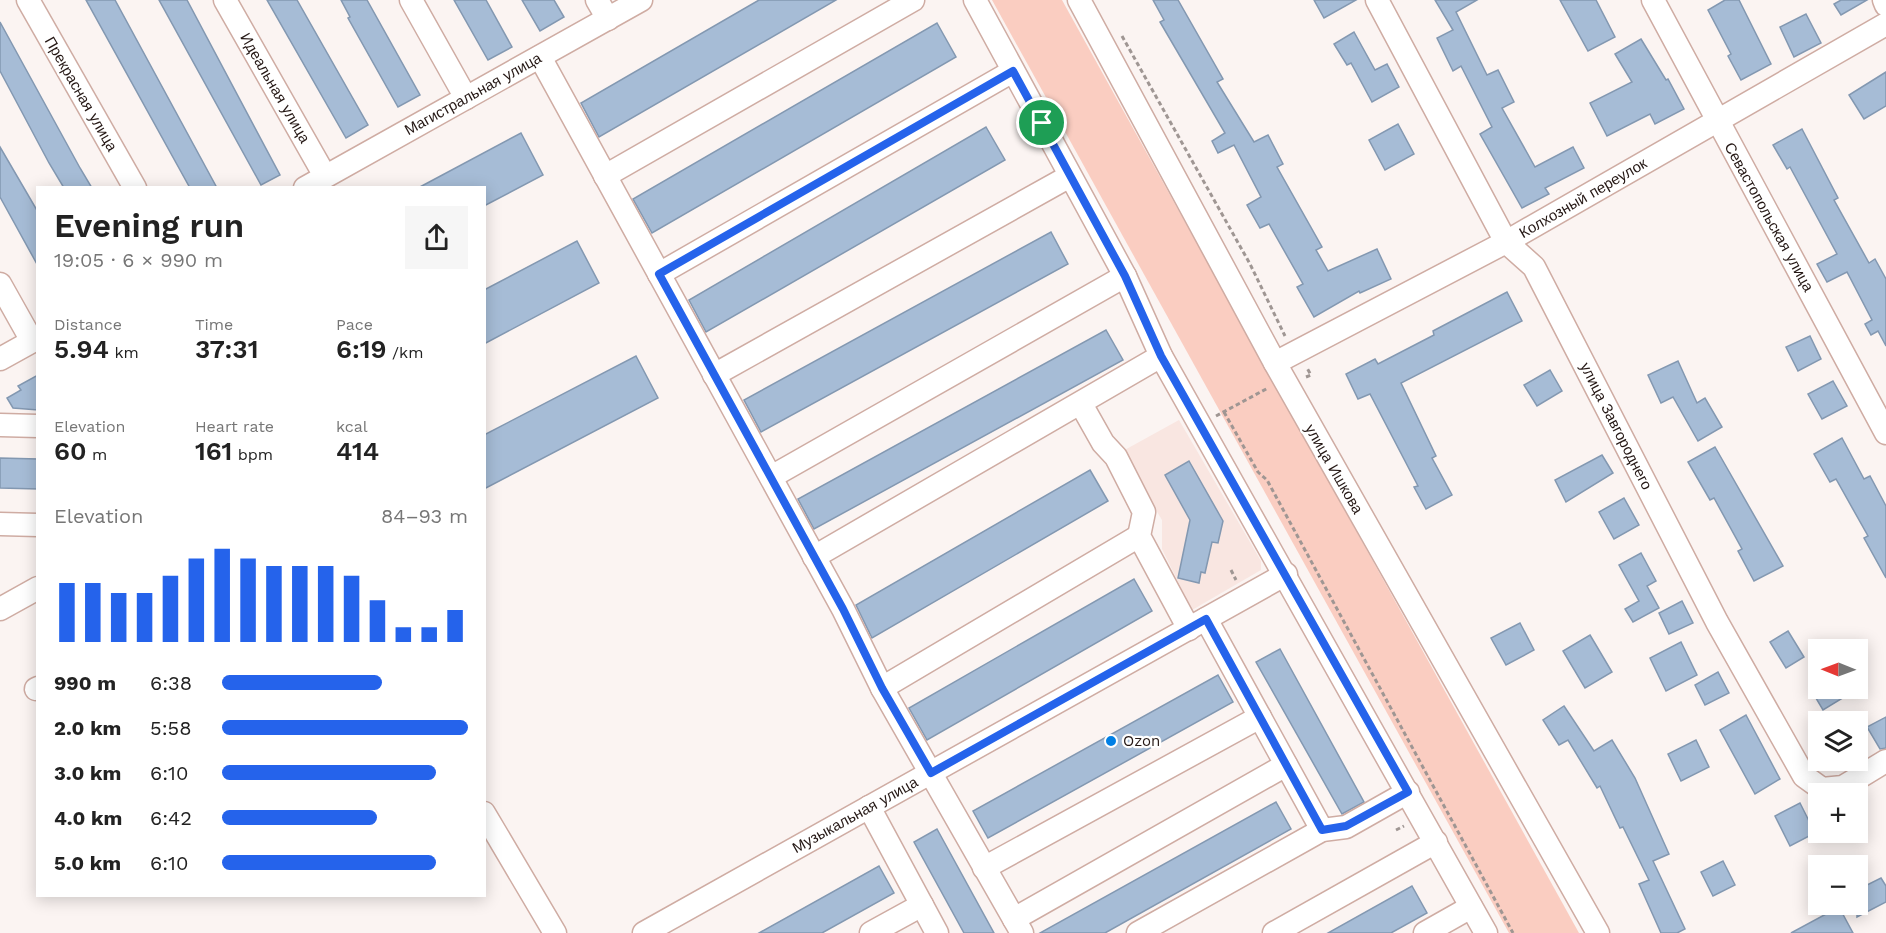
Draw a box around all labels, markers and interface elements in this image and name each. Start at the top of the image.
street label: Идеальная улица [236,30,314,147]
street label: Прекрасная улица [41,34,121,155]
street label: Магистральная улица [401,49,545,139]
pin [1016,97,1067,148]
icon: arrive [1025,106,1058,139]
street label: Севастопольская улица [1720,139,1818,295]
street label: Колхозный переулок [1516,154,1650,242]
text: Evening run [54,206,244,245]
button: share [405,206,468,269]
text: 19:05 · 6 × 990 m [54,248,223,272]
text: Distance [54,315,122,334]
text: Time [195,315,233,334]
text: Pace [336,315,373,334]
text: 5.94 [54,334,109,364]
text: 37:31 [195,334,258,364]
text: 6:19 [336,334,387,364]
text: km [109,343,139,362]
text: /km [387,343,423,362]
street label: улица Завгороднего [1576,359,1656,493]
text: Elevation [54,417,125,436]
text: Heart rate [195,417,274,436]
text: kcal [336,417,368,436]
street label: улица Ишкова [1301,421,1367,518]
text: 60 [54,436,86,466]
text: 161 [195,436,232,466]
text: 414 [336,436,379,466]
text: m [86,445,107,464]
text: bpm [232,445,273,464]
text: Elevation [54,504,143,528]
text: 84–93 m [381,504,468,528]
north arrow [1808,639,1868,699]
map controls [1808,639,1868,915]
text: 990 m [54,671,116,695]
text: 6:38 [150,671,192,695]
button: layers [1808,711,1868,771]
text: 2.0 km [54,716,121,740]
text: 5:58 [150,716,192,740]
place label: Ozon [1123,732,1160,750]
marker: Ozon [1104,734,1118,748]
text: 3.0 km [54,761,121,785]
text: 6:10 [150,761,188,785]
street label: Музыкальная улица [789,773,921,857]
button: + [1808,783,1868,843]
text: 4.0 km [54,806,122,830]
text: 6:42 [150,806,192,830]
text: 5.0 km [54,851,121,875]
text: 6:10 [150,851,188,875]
button: − [1808,855,1868,915]

